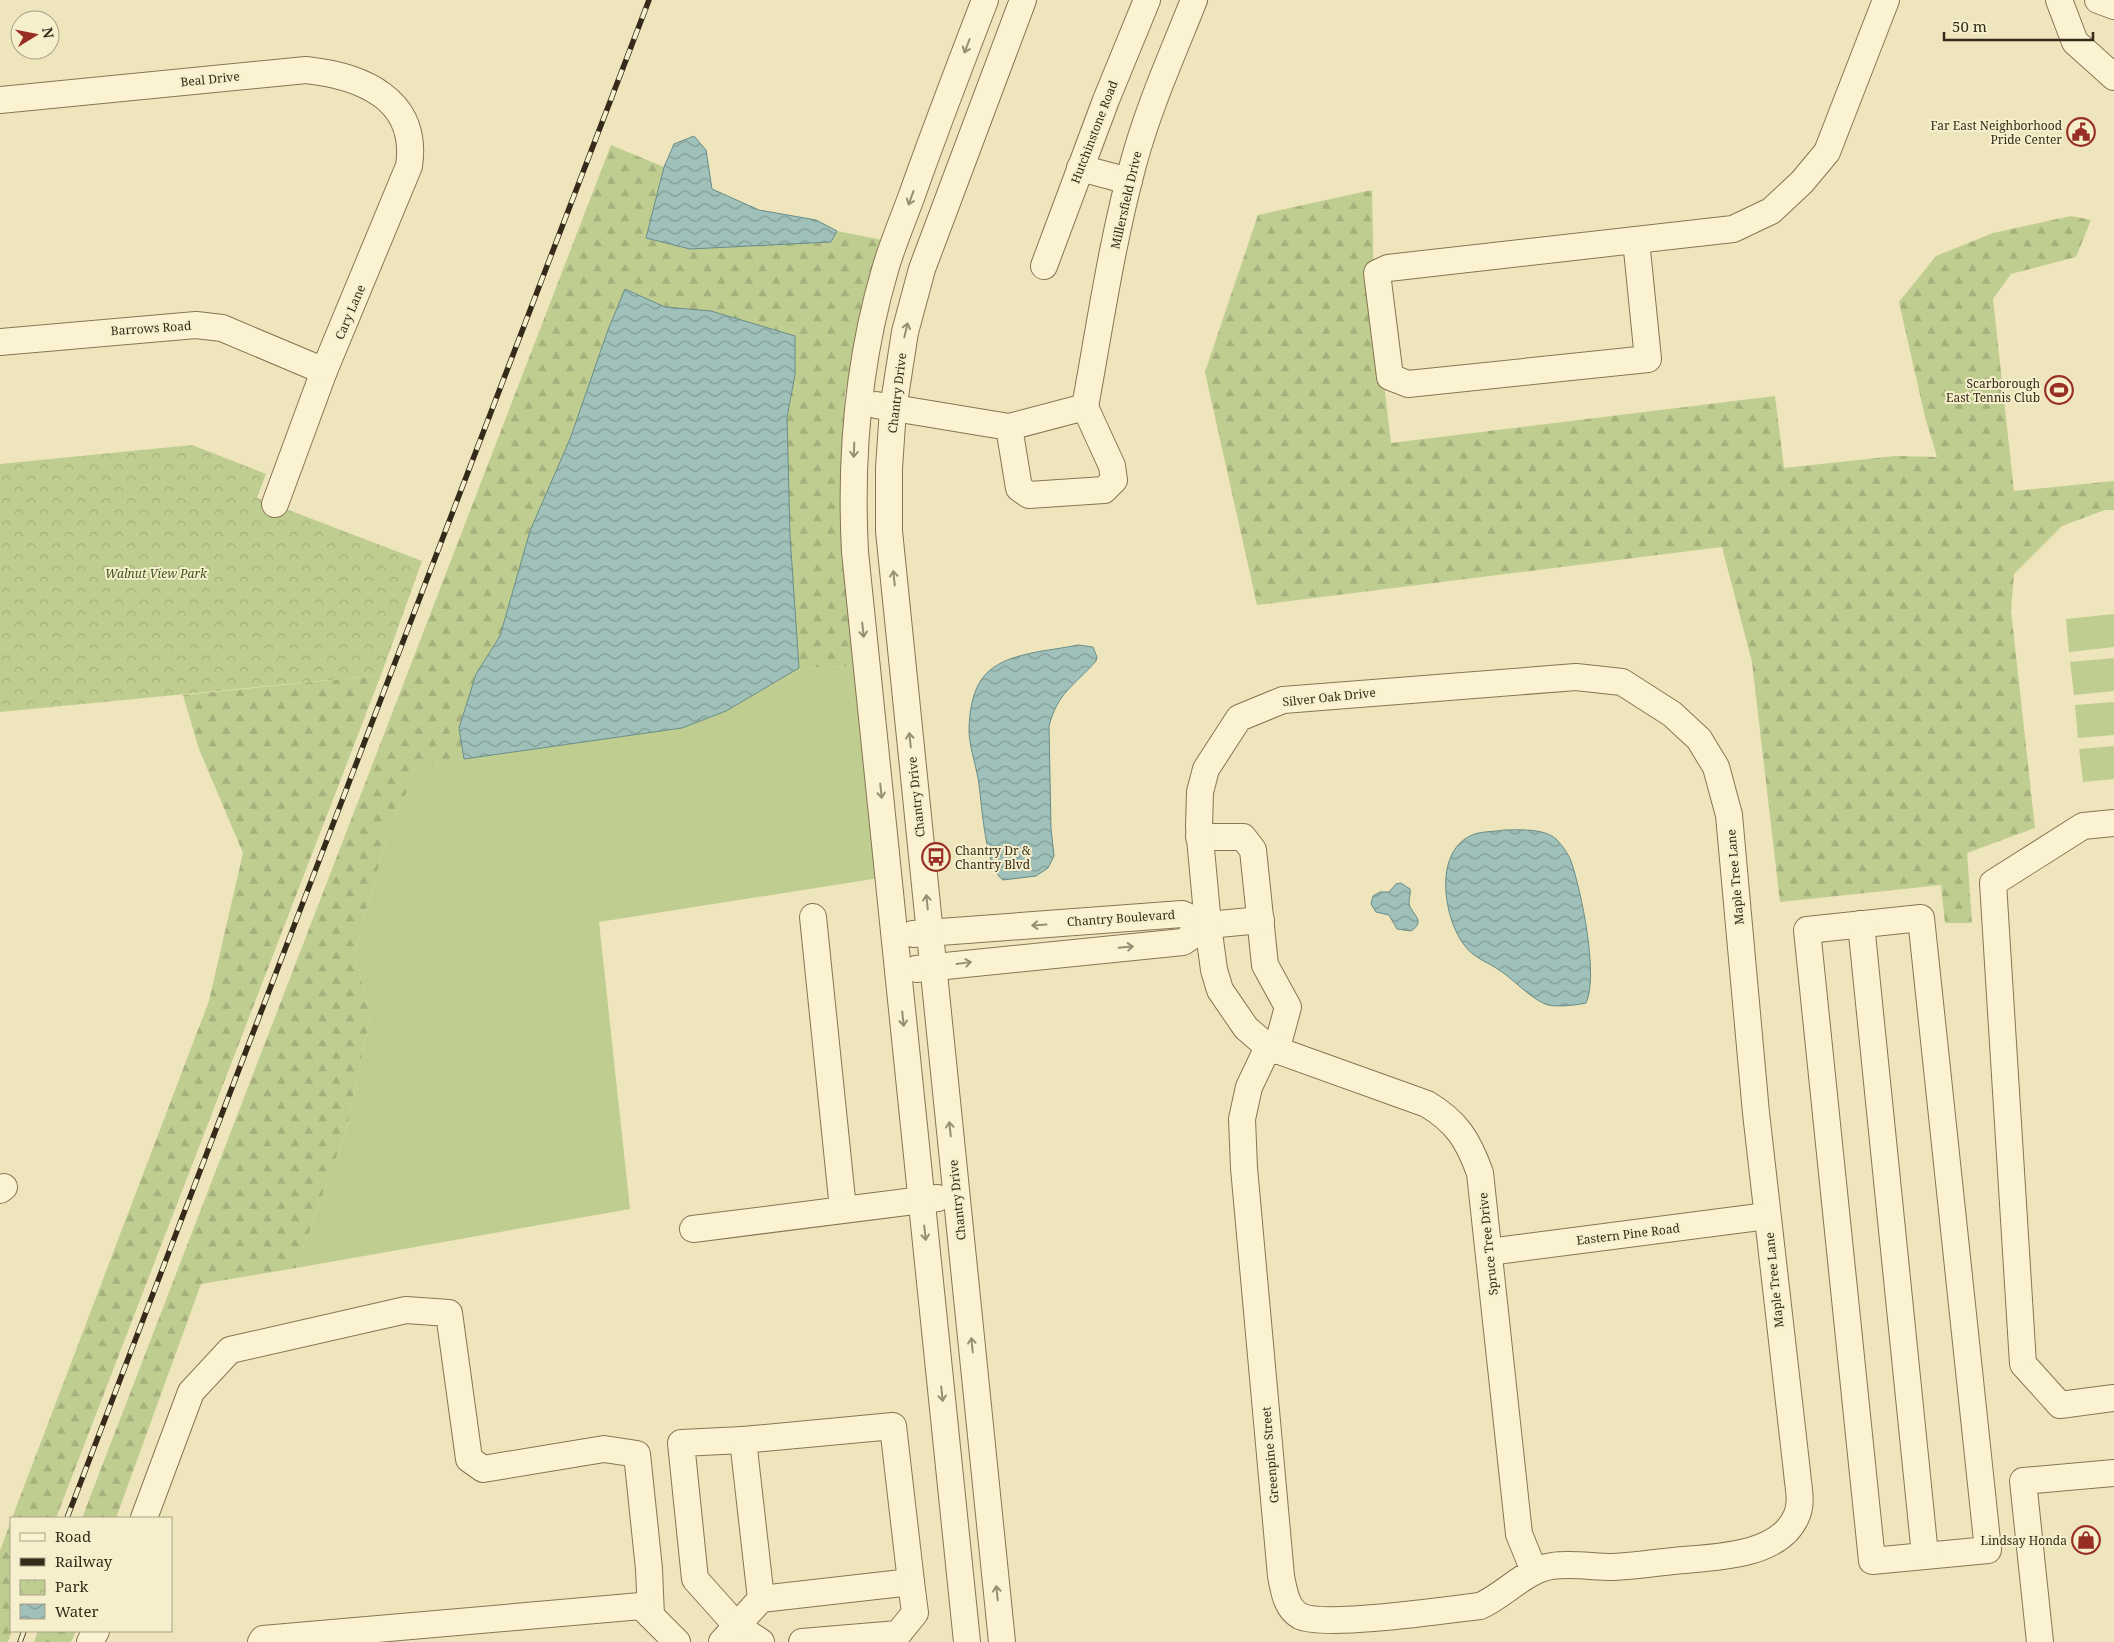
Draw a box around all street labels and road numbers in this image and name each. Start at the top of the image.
street label: Beal Drive [180,67,240,91]
street label: Hutchinstone Road [1066,77,1122,186]
street label: Millersfield Drive [1106,149,1146,251]
street label: Cary Lane [331,282,369,342]
street label: Barrows Road [110,317,192,339]
street label: Chantry Drive [884,352,910,434]
street label: Silver Oak Drive [1282,684,1376,710]
street label: Chantry Drive [903,756,929,838]
street label: Maple Tree Lane [1722,828,1748,926]
street label: Chantry Boulevard [1066,906,1176,930]
street label: Chantry Drive [944,1159,970,1241]
street label: Spruce Tree Drive [1474,1192,1502,1296]
street label: Eastern Pine Road [1575,1219,1681,1249]
street label: Maple Tree Lane [1761,1231,1787,1329]
street label: Greenpine Street [1257,1406,1283,1504]

